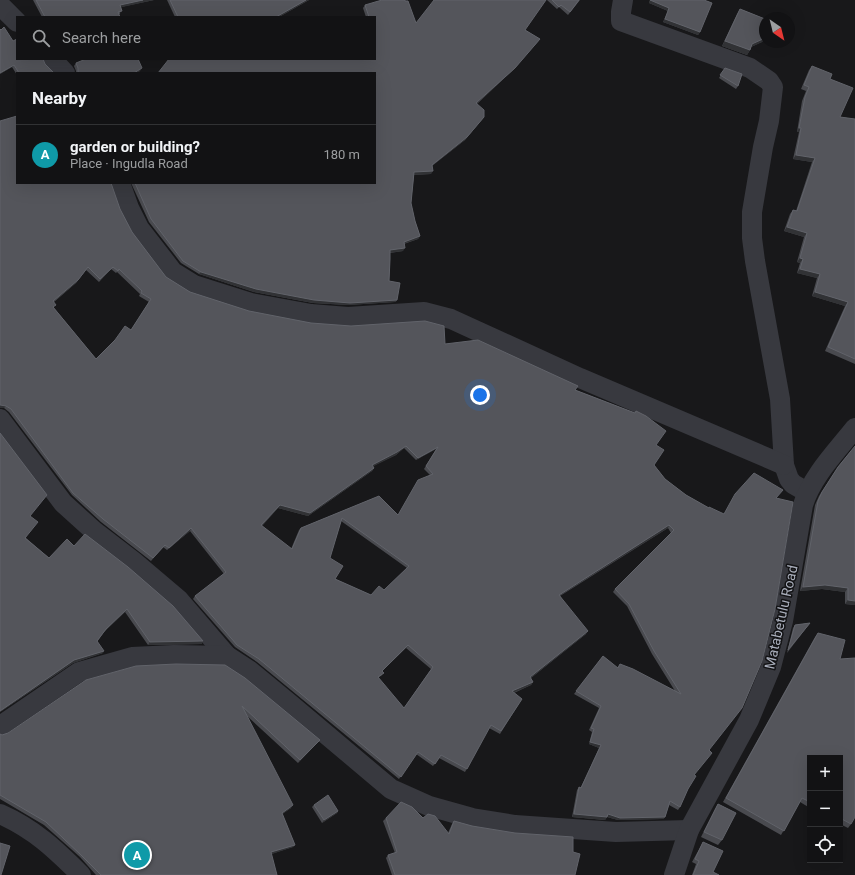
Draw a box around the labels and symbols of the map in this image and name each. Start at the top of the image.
north arrow [759,12,795,48]
your location [470,385,490,405]
street label: Matabetulu Road [761,563,801,671]
pin: A [124,840,150,870]

